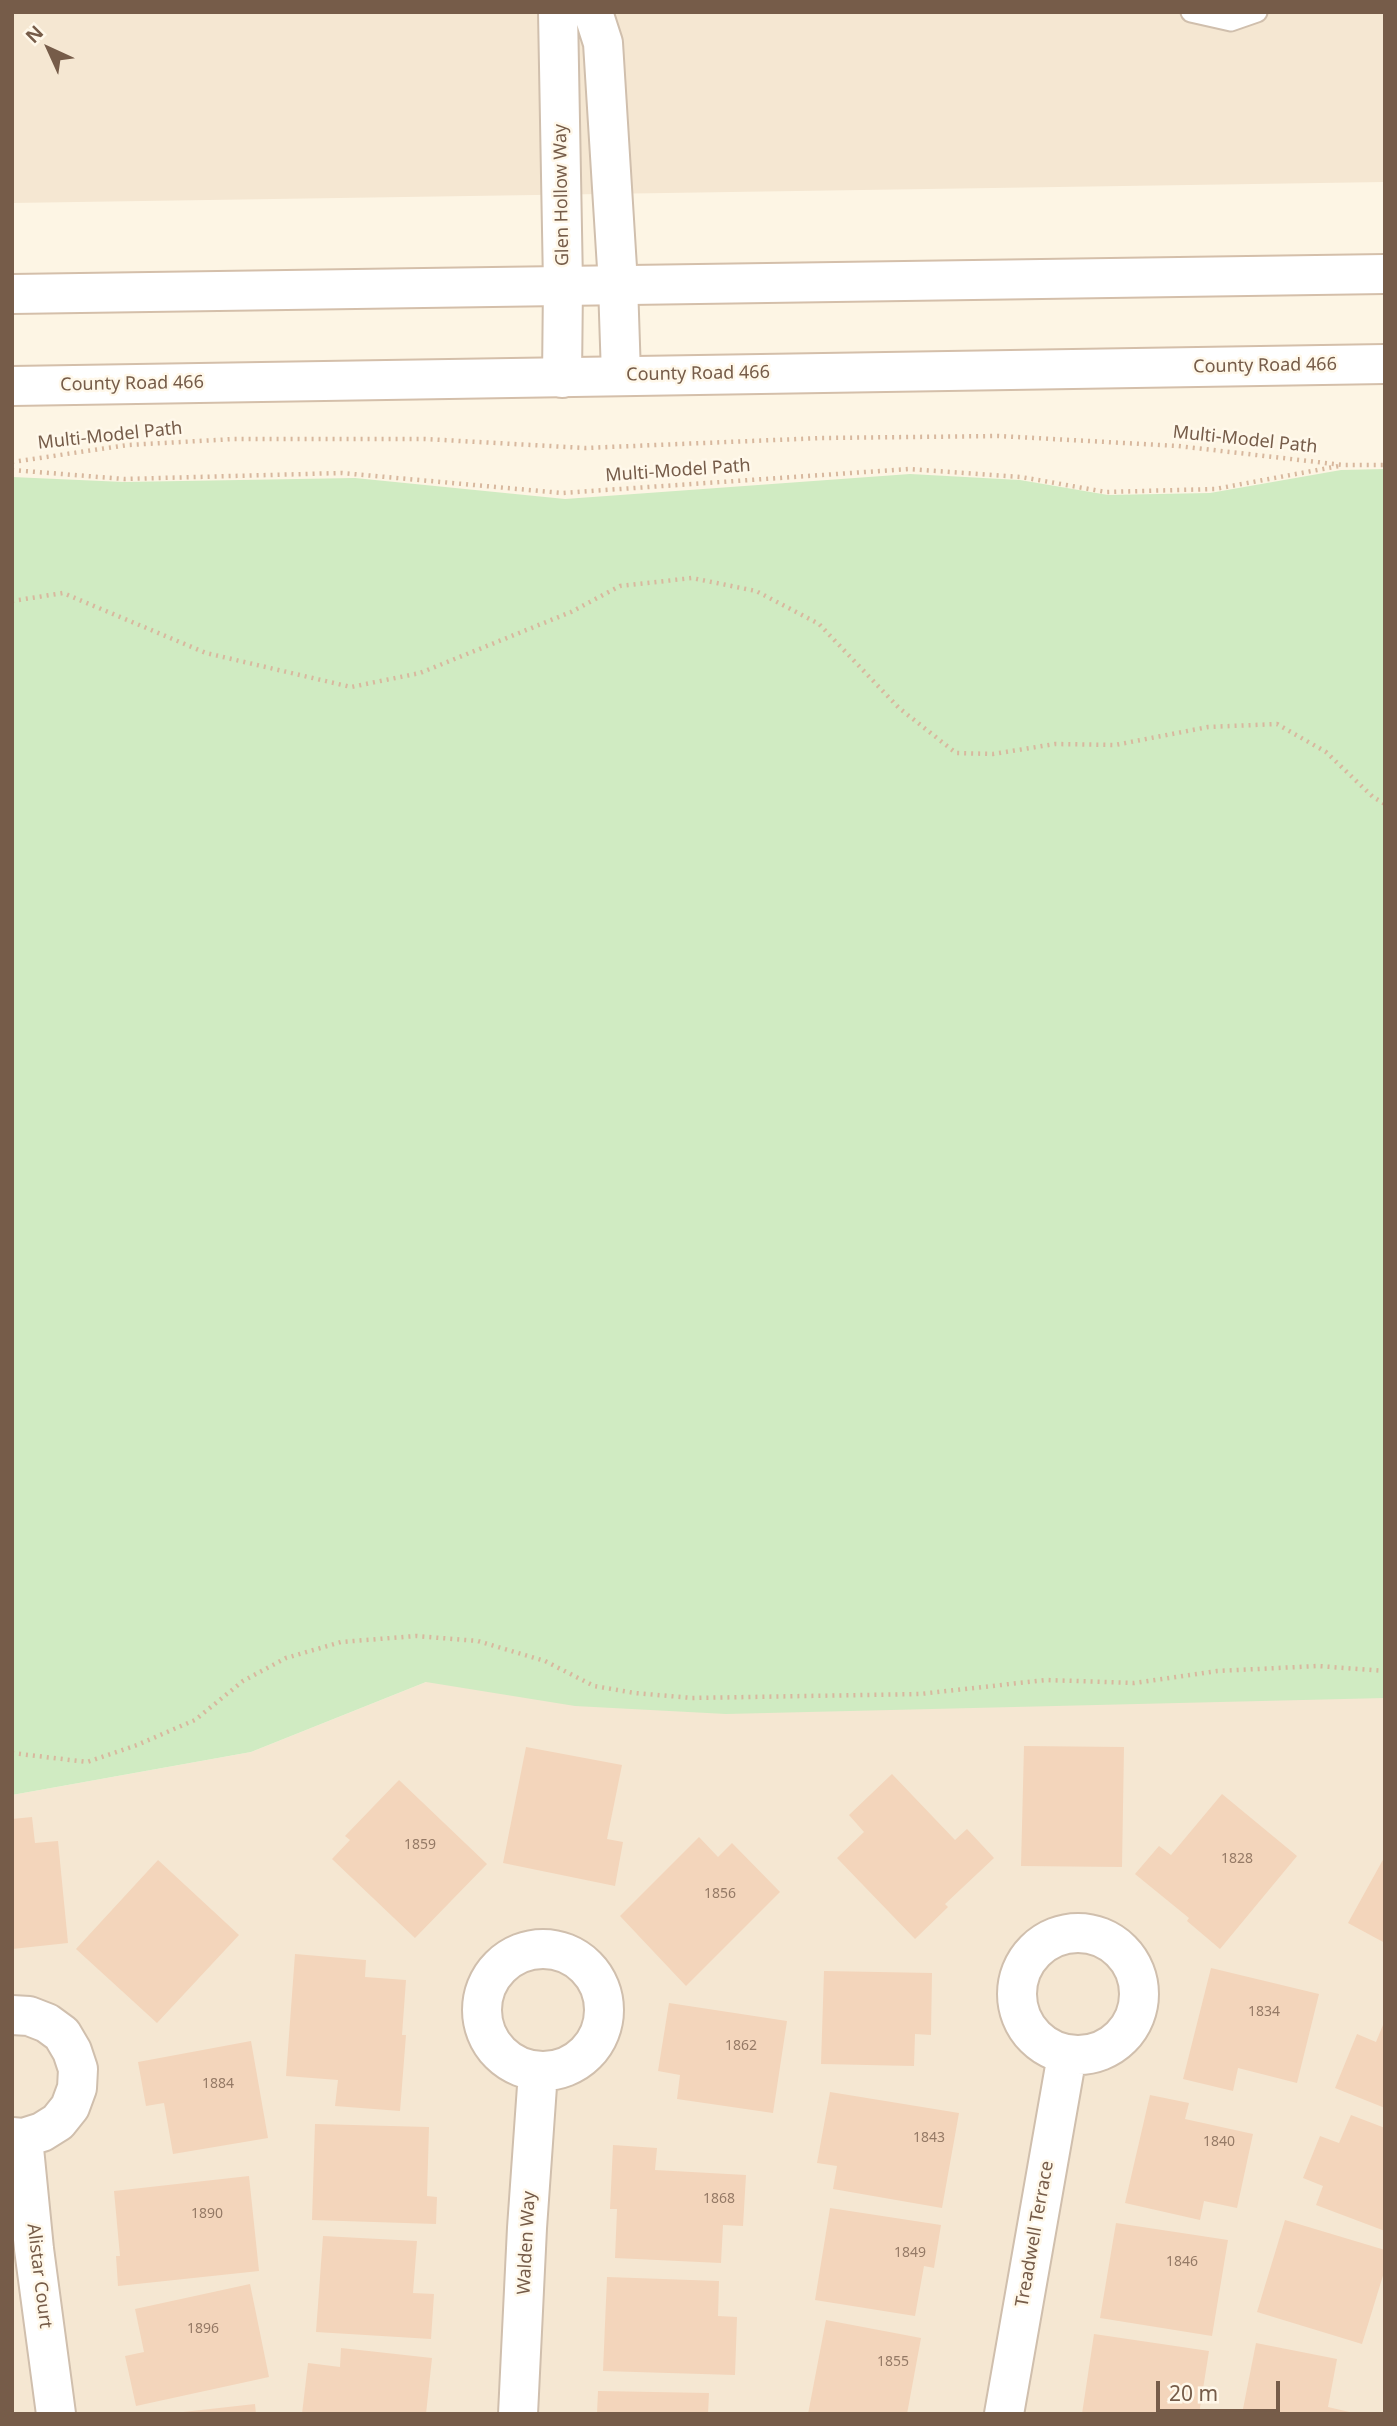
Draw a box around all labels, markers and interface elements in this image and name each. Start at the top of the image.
north arrow [14,14,84,84]
text: N [19,20,49,49]
street label: Glen Hollow Way [550,124,574,266]
street label: County Road 466 [1193,354,1337,378]
street label: County Road 466 [626,362,770,386]
street label: County Road 466 [60,372,204,396]
street label: Multi-Model Path [37,418,183,454]
street label: Multi-Model Path [1172,422,1318,458]
street label: Multi-Model Path [605,455,751,487]
house number: 1859 [404,1837,436,1853]
house number: 1828 [1221,1851,1253,1867]
house number: 1856 [704,1886,736,1902]
house number: 1834 [1248,2004,1280,2020]
house number: 1862 [725,2038,757,2054]
house number: 1884 [202,2076,234,2092]
house number: 1843 [913,2130,945,2146]
house number: 1840 [1203,2134,1235,2150]
street label: Treadwell Terrace [1012,2159,1058,2309]
street label: Walden Way [513,2191,541,2295]
house number: 1868 [703,2191,735,2207]
house number: 1890 [191,2206,223,2222]
street label: Alistar Court [22,2222,56,2330]
house number: 1849 [894,2245,926,2261]
house number: 1846 [1166,2254,1198,2270]
house number: 1896 [187,2321,219,2337]
house number: 1855 [877,2354,909,2370]
scale bar [1159,2366,1283,2410]
text: 20 m [1169,2379,1218,2407]

